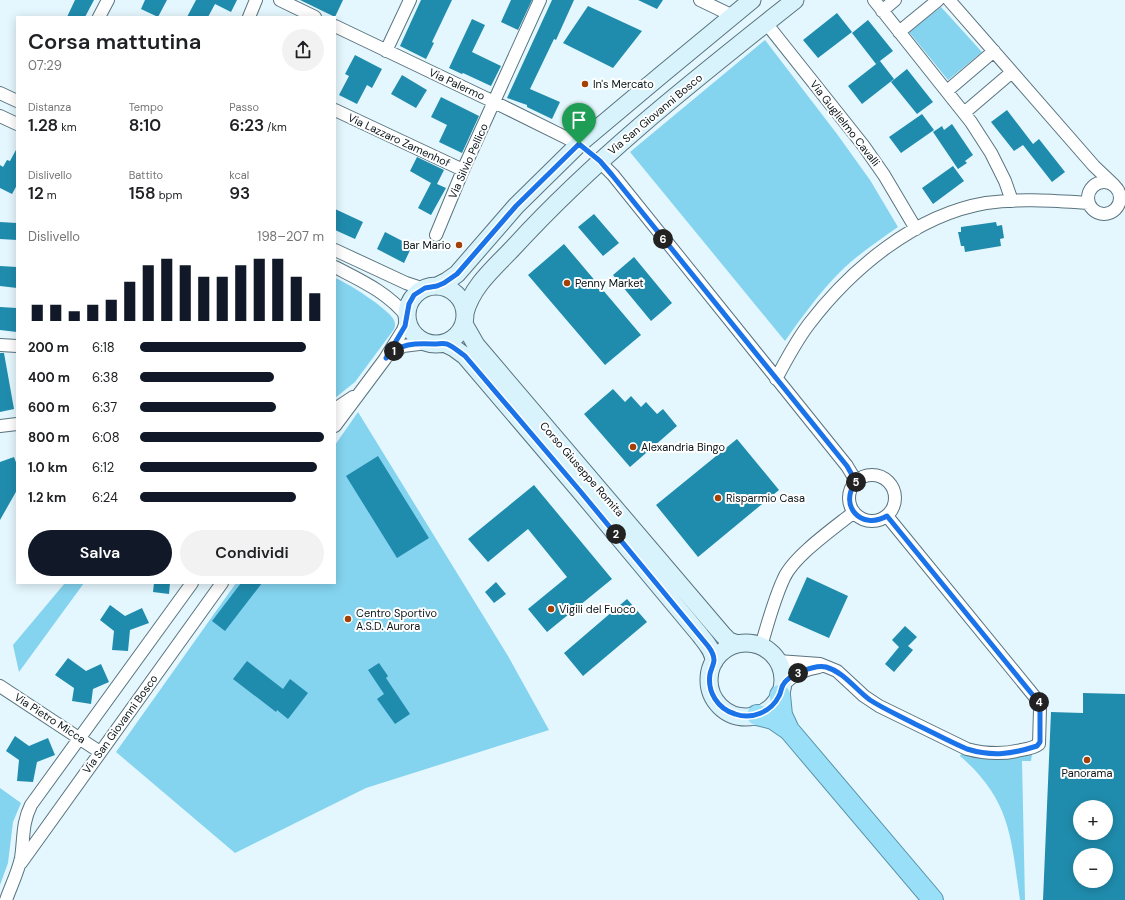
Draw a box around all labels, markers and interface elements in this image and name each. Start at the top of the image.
text: Corsa mattutina [28,27,201,56]
button: share [282,29,324,71]
text: 07:29 [28,57,62,74]
street label: Via Palermo [427,65,487,103]
street label: Via San Giovanni Bosco [605,70,705,158]
place label: In's Mercato [593,77,654,91]
street label: Via Guglielmo Cavalli [807,77,883,169]
marker: In's Mercato [580,79,590,89]
text: Distanza [28,100,71,114]
text: Tempo [129,100,163,114]
text: Passo [229,100,259,114]
pin [562,103,596,144]
icon: arrive [568,109,590,131]
street label: Via Lazzaro Zamenhof [346,110,452,170]
text: 1.28 [28,114,58,136]
text: 8:10 [129,114,161,136]
text: 6:23 [229,114,264,136]
text: km [58,120,76,134]
text: /km [264,120,287,134]
street label: Via Silvio Pellico [445,121,491,201]
text: Dislivello [28,168,72,182]
text: Battito [129,168,163,182]
text: kcal [229,168,249,182]
text: 12 [28,182,44,204]
text: 158 [129,182,156,204]
text: 93 [229,182,250,204]
text: m [44,188,56,202]
text: bpm [156,188,182,202]
text: Dislivello [28,228,80,245]
text: 198–207 m [257,228,324,245]
pin: 6 [653,229,673,249]
text: 6 [660,232,666,246]
place label: Bar Mario [403,238,451,252]
marker: Bar Mario [454,240,464,250]
place label: Penny Market [575,276,644,290]
marker: Penny Market [562,278,572,288]
text: 200 m [28,339,69,356]
text: 6:18 [92,339,115,356]
pin: 1 [384,341,404,361]
text: 1 [392,344,396,358]
text: 400 m [28,369,70,386]
text: 6:38 [92,369,118,386]
text: 600 m [28,399,70,416]
text: 6:37 [92,399,117,416]
street label: Corso Giuseppe Romita [537,419,627,519]
text: 800 m [28,429,70,446]
text: 6:08 [92,429,120,446]
place label: Alexandria Bingo [641,440,725,454]
marker: Alexandria Bingo [628,442,638,452]
text: 1.0 km [28,459,67,476]
text: 6:12 [92,459,114,476]
pin: 5 [846,472,866,492]
text: 5 [853,475,859,489]
text: 1.2 km [28,489,66,506]
text: 6:24 [92,489,118,506]
place label: Risparmio Casa [726,491,805,505]
marker: Risparmio Casa [713,493,723,503]
pin: 2 [606,524,626,544]
text: 2 [613,527,619,541]
button: Salva [28,530,172,576]
button: Condividi [180,530,324,576]
place label: Vigili del Fuoco [559,602,636,616]
marker: Vigili del Fuoco [546,604,556,614]
place label: Centro Sportivo A.S.D. Aurora [356,606,437,633]
marker: Centro Sportivo A.S.D. Aurora [343,614,353,624]
pin: 3 [788,663,808,683]
text: 3 [795,666,801,680]
street label: Via San Giovanni Bosco [79,672,161,776]
street label: Via Pietro Micca [12,690,88,746]
pin: 4 [1029,692,1049,712]
text: 4 [1035,695,1043,709]
marker: Panorama [1082,755,1092,765]
place label: Panorama [1062,766,1112,780]
map controls [1073,800,1113,888]
button: + [1073,800,1113,840]
button: − [1073,848,1113,888]

